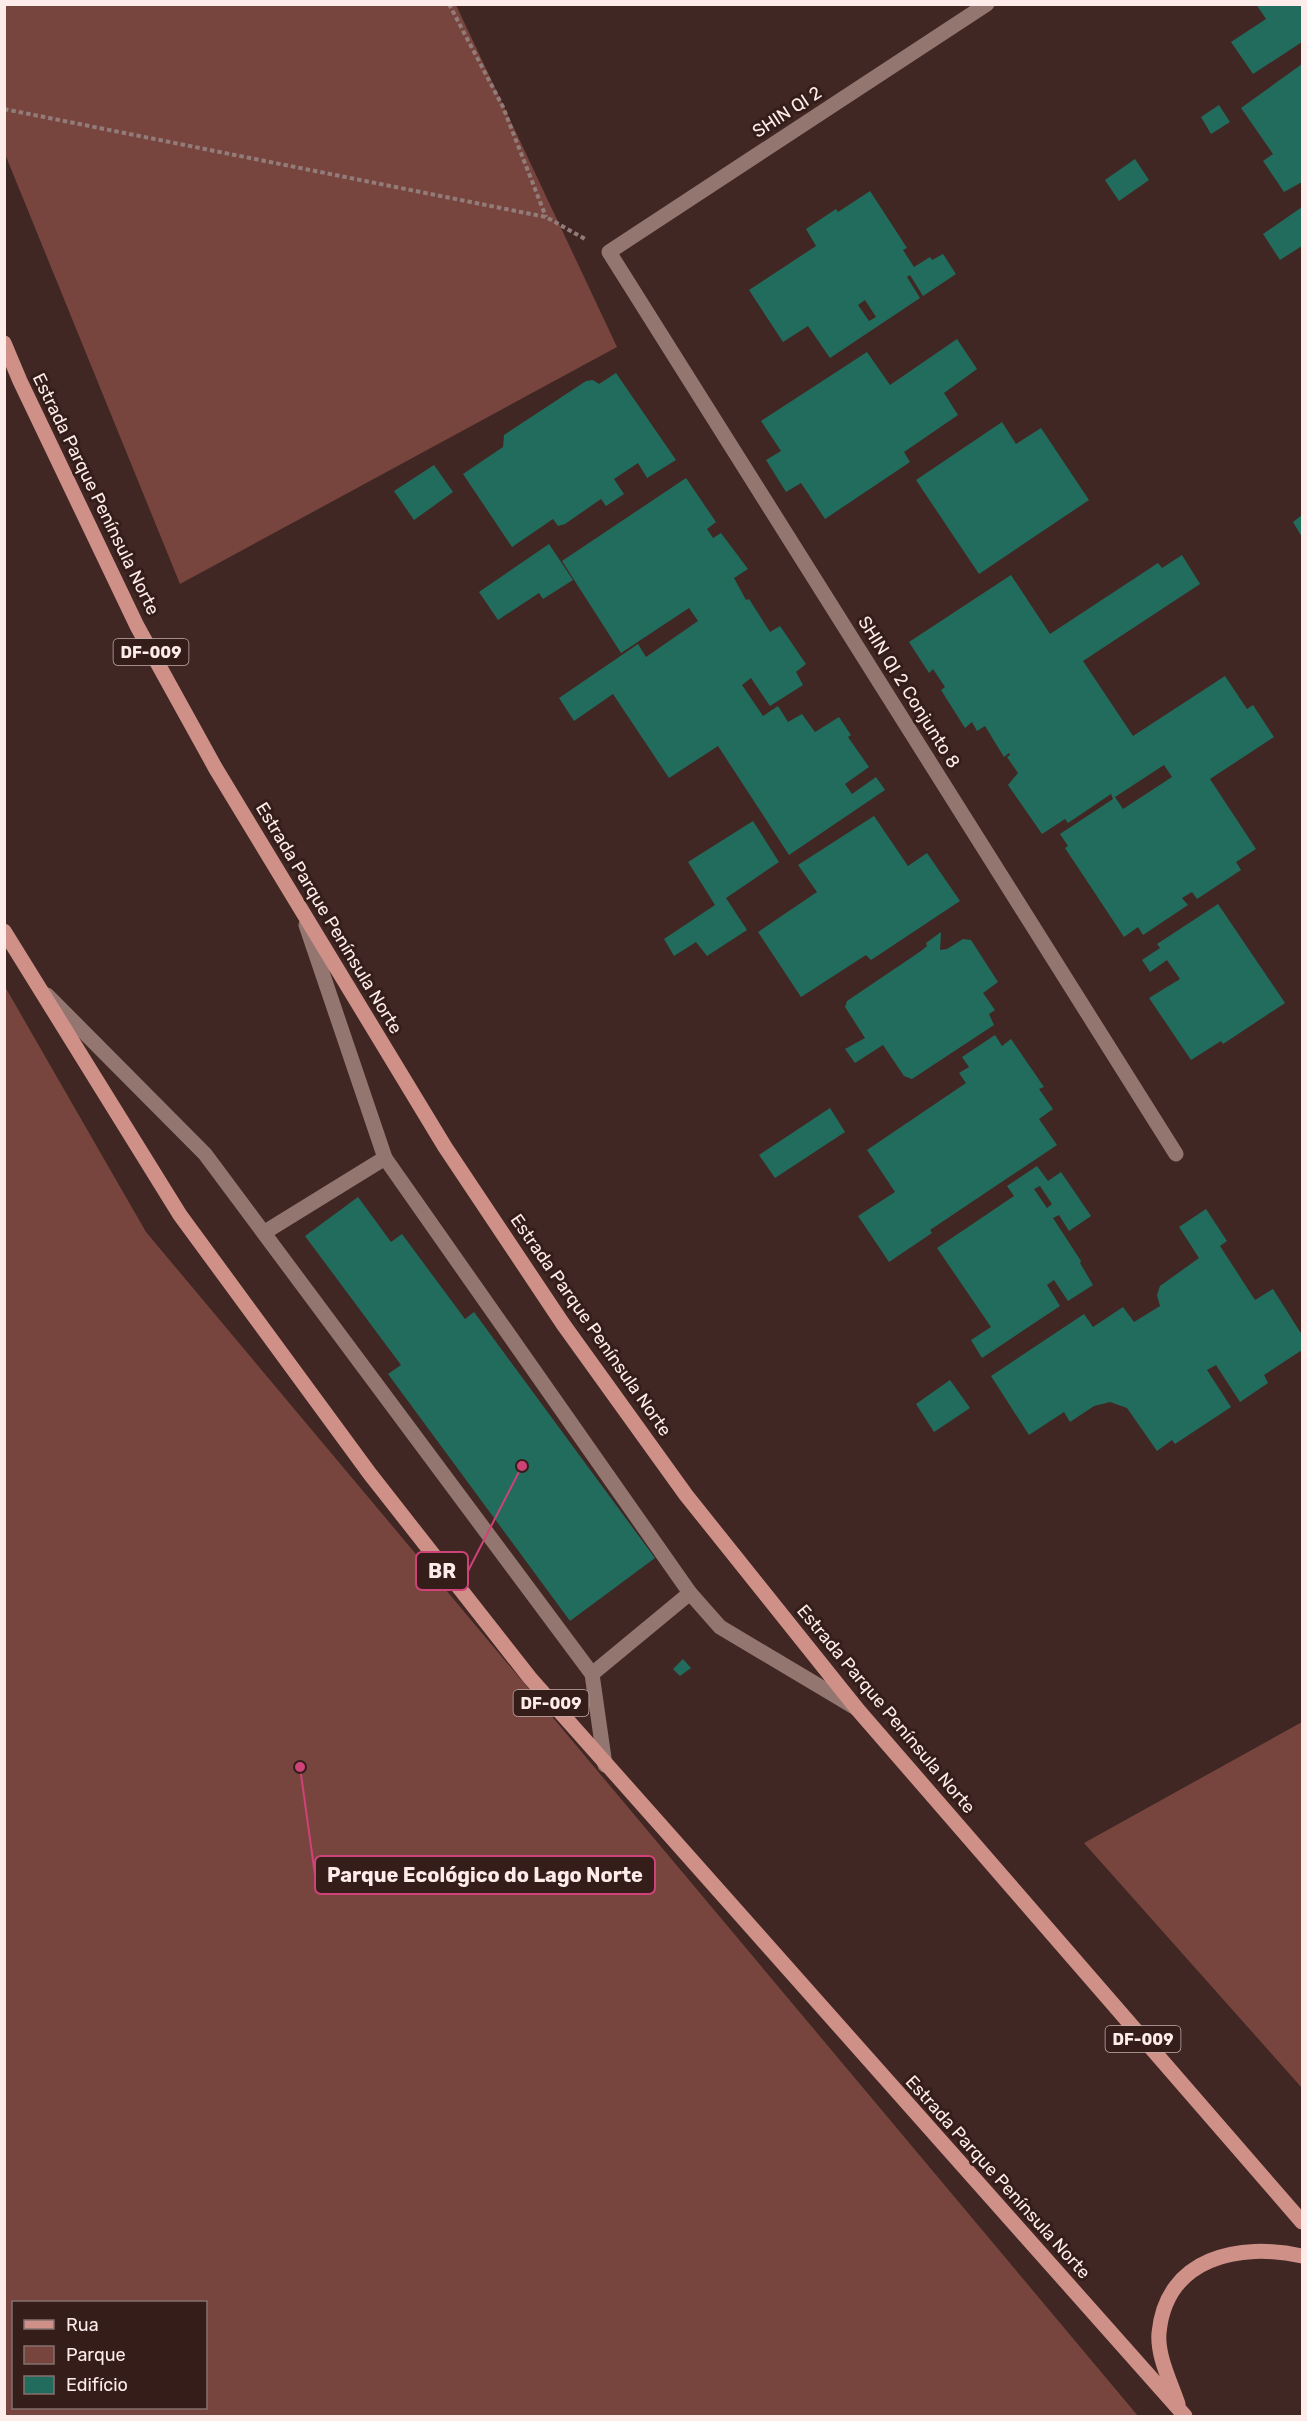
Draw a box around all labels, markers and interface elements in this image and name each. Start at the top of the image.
street label: SHIN QI 2 [748,82,826,142]
street label: Estrada Parque Península Norte [28,370,164,618]
street label: SHIN QI 2 Conjunto 8 [853,612,965,772]
road number: DF-009 [114,639,188,665]
street label: Estrada Parque Península Norte [251,798,407,1038]
street label: Estrada Parque Península Norte [506,1210,676,1440]
callout: BR [416,1552,468,1590]
text: BR [428,1559,456,1583]
street label: Estrada Parque Península Norte [792,1600,980,1818]
road number: DF-009 [514,1690,588,1716]
callout: Parque Ecológico do Lago Norte [315,1856,655,1894]
text: Parque Ecológico do Lago Norte [327,1863,643,1887]
road number: DF-009 [1106,2026,1180,2052]
street label: Estrada Parque Península Norte [901,2071,1095,2283]
legend [12,2301,207,2409]
text: Rua [66,2314,99,2336]
text: Parque [66,2344,126,2366]
text: Edifício [66,2374,128,2396]

